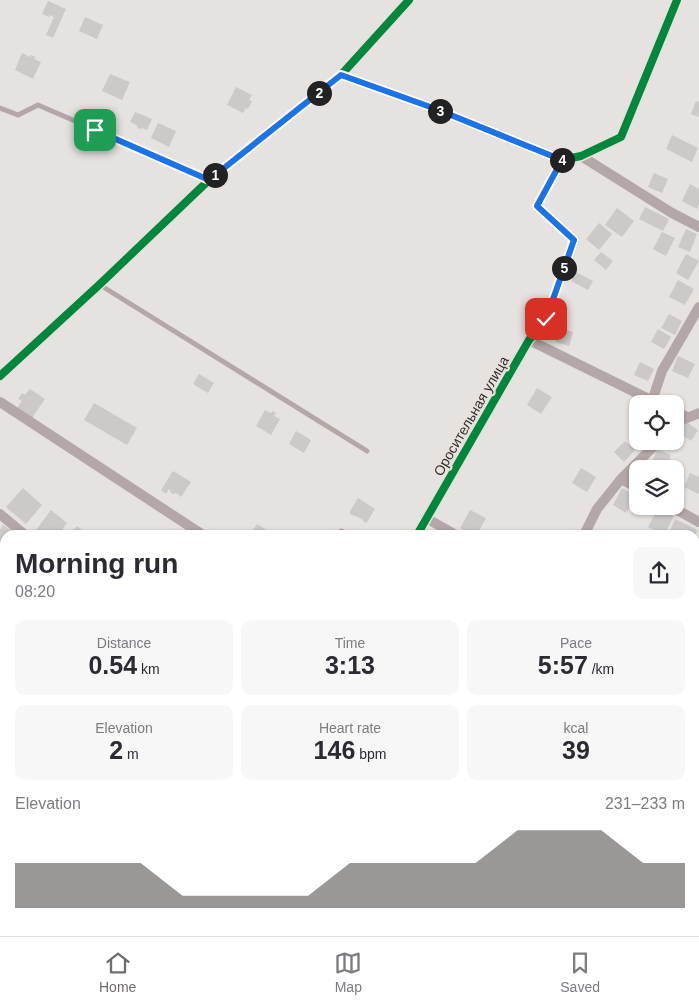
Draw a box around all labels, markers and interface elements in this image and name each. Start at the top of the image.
pin: 2 [306,80,332,106]
text: 2 [316,85,323,101]
pin: 3 [428,98,452,124]
text: 3 [437,103,444,119]
pin [74,109,116,151]
icon: arrive [81,116,109,144]
pin: 4 [550,148,574,172]
text: 4 [559,152,566,168]
pin: 1 [202,162,228,188]
text: 1 [212,167,219,183]
pin: 5 [552,256,576,280]
text: 5 [561,260,568,276]
pin [525,298,567,340]
icon: check [532,305,560,333]
street label: Оросительная улица [430,353,512,479]
map controls [629,395,684,515]
button: locate [629,395,684,450]
button: layers [629,460,684,515]
button: share [633,547,685,599]
text: Morning run [15,548,178,579]
text: 08:20 [15,583,55,600]
text: Distance [97,635,151,651]
text: Time [335,635,365,651]
text: Pace [560,635,592,651]
text: 0.54 [88,651,137,679]
text: 3:13 [325,651,375,679]
text: 5:57 [538,651,588,679]
text: km [137,661,160,677]
text: /km [588,661,614,677]
text: Elevation [95,720,153,736]
text: Heart rate [319,720,381,736]
text: kcal [564,720,588,736]
text: 2 [109,736,123,764]
text: 146 [314,736,355,764]
text: 39 [562,736,590,764]
text: m [123,746,139,762]
text: bpm [355,746,386,762]
text: Elevation [15,795,81,812]
text: 231–233 m [605,795,685,812]
tab: Home [99,949,136,995]
tab: Map [334,949,362,995]
tab: Saved [560,949,600,995]

